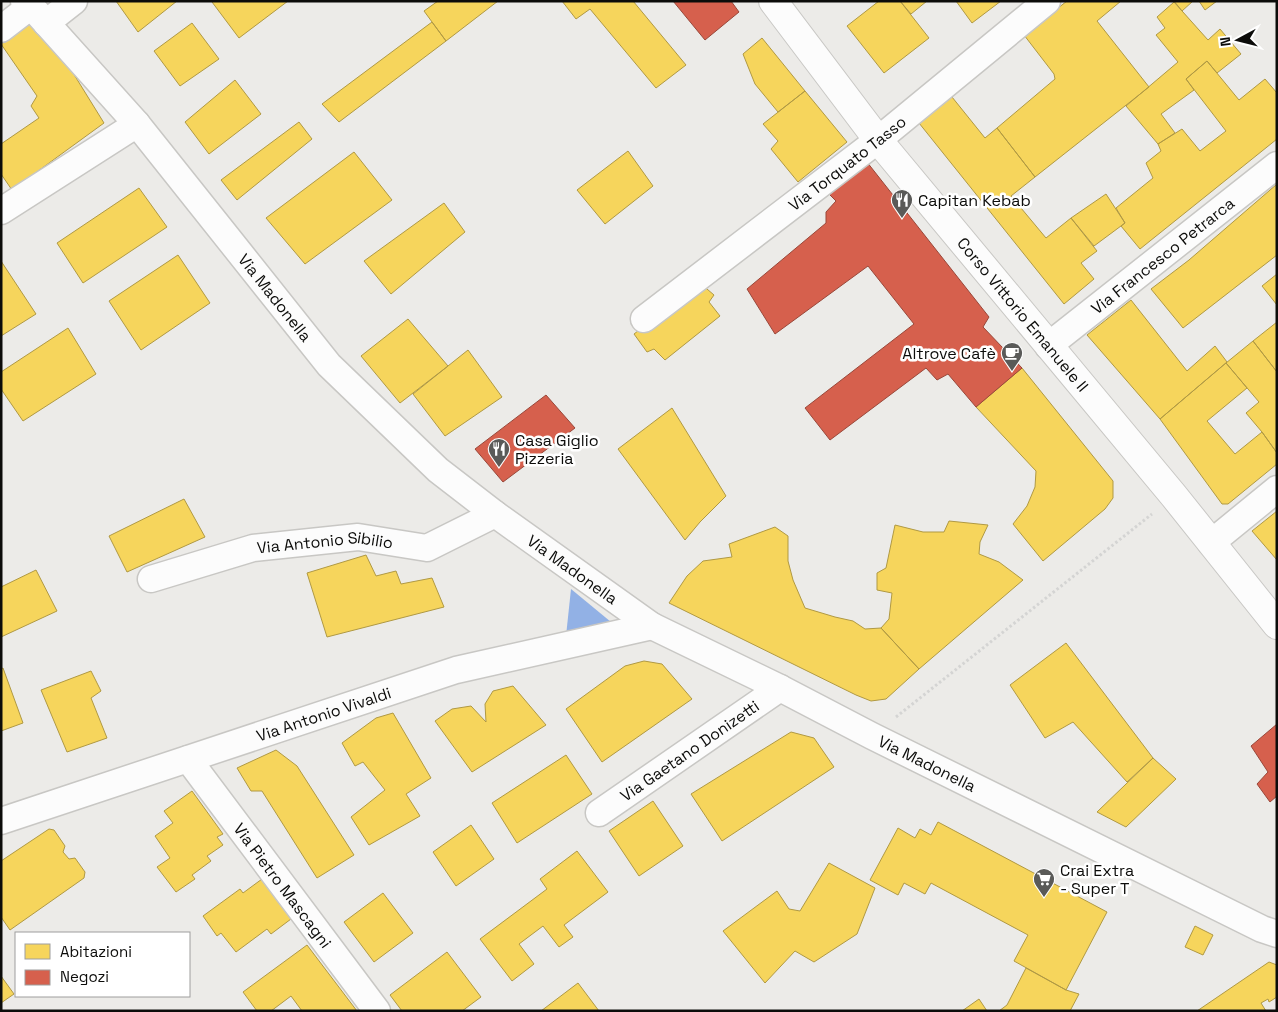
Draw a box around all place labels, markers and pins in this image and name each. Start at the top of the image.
restaurant icon: Capitan Kebab [890,188,914,219]
place label: Capitan Kebab [918,190,1031,211]
cafe icon: Altrove Cafè [1000,341,1024,372]
place label: Altrove Cafè [902,343,996,364]
place label: Casa Giglio Pizzeria [515,430,599,469]
restaurant icon: Casa Giglio Pizzeria [487,437,511,468]
place label: Crai Extra - Super T [1060,860,1134,899]
supermarket icon: Crai Extra - Super T [1032,867,1056,898]

